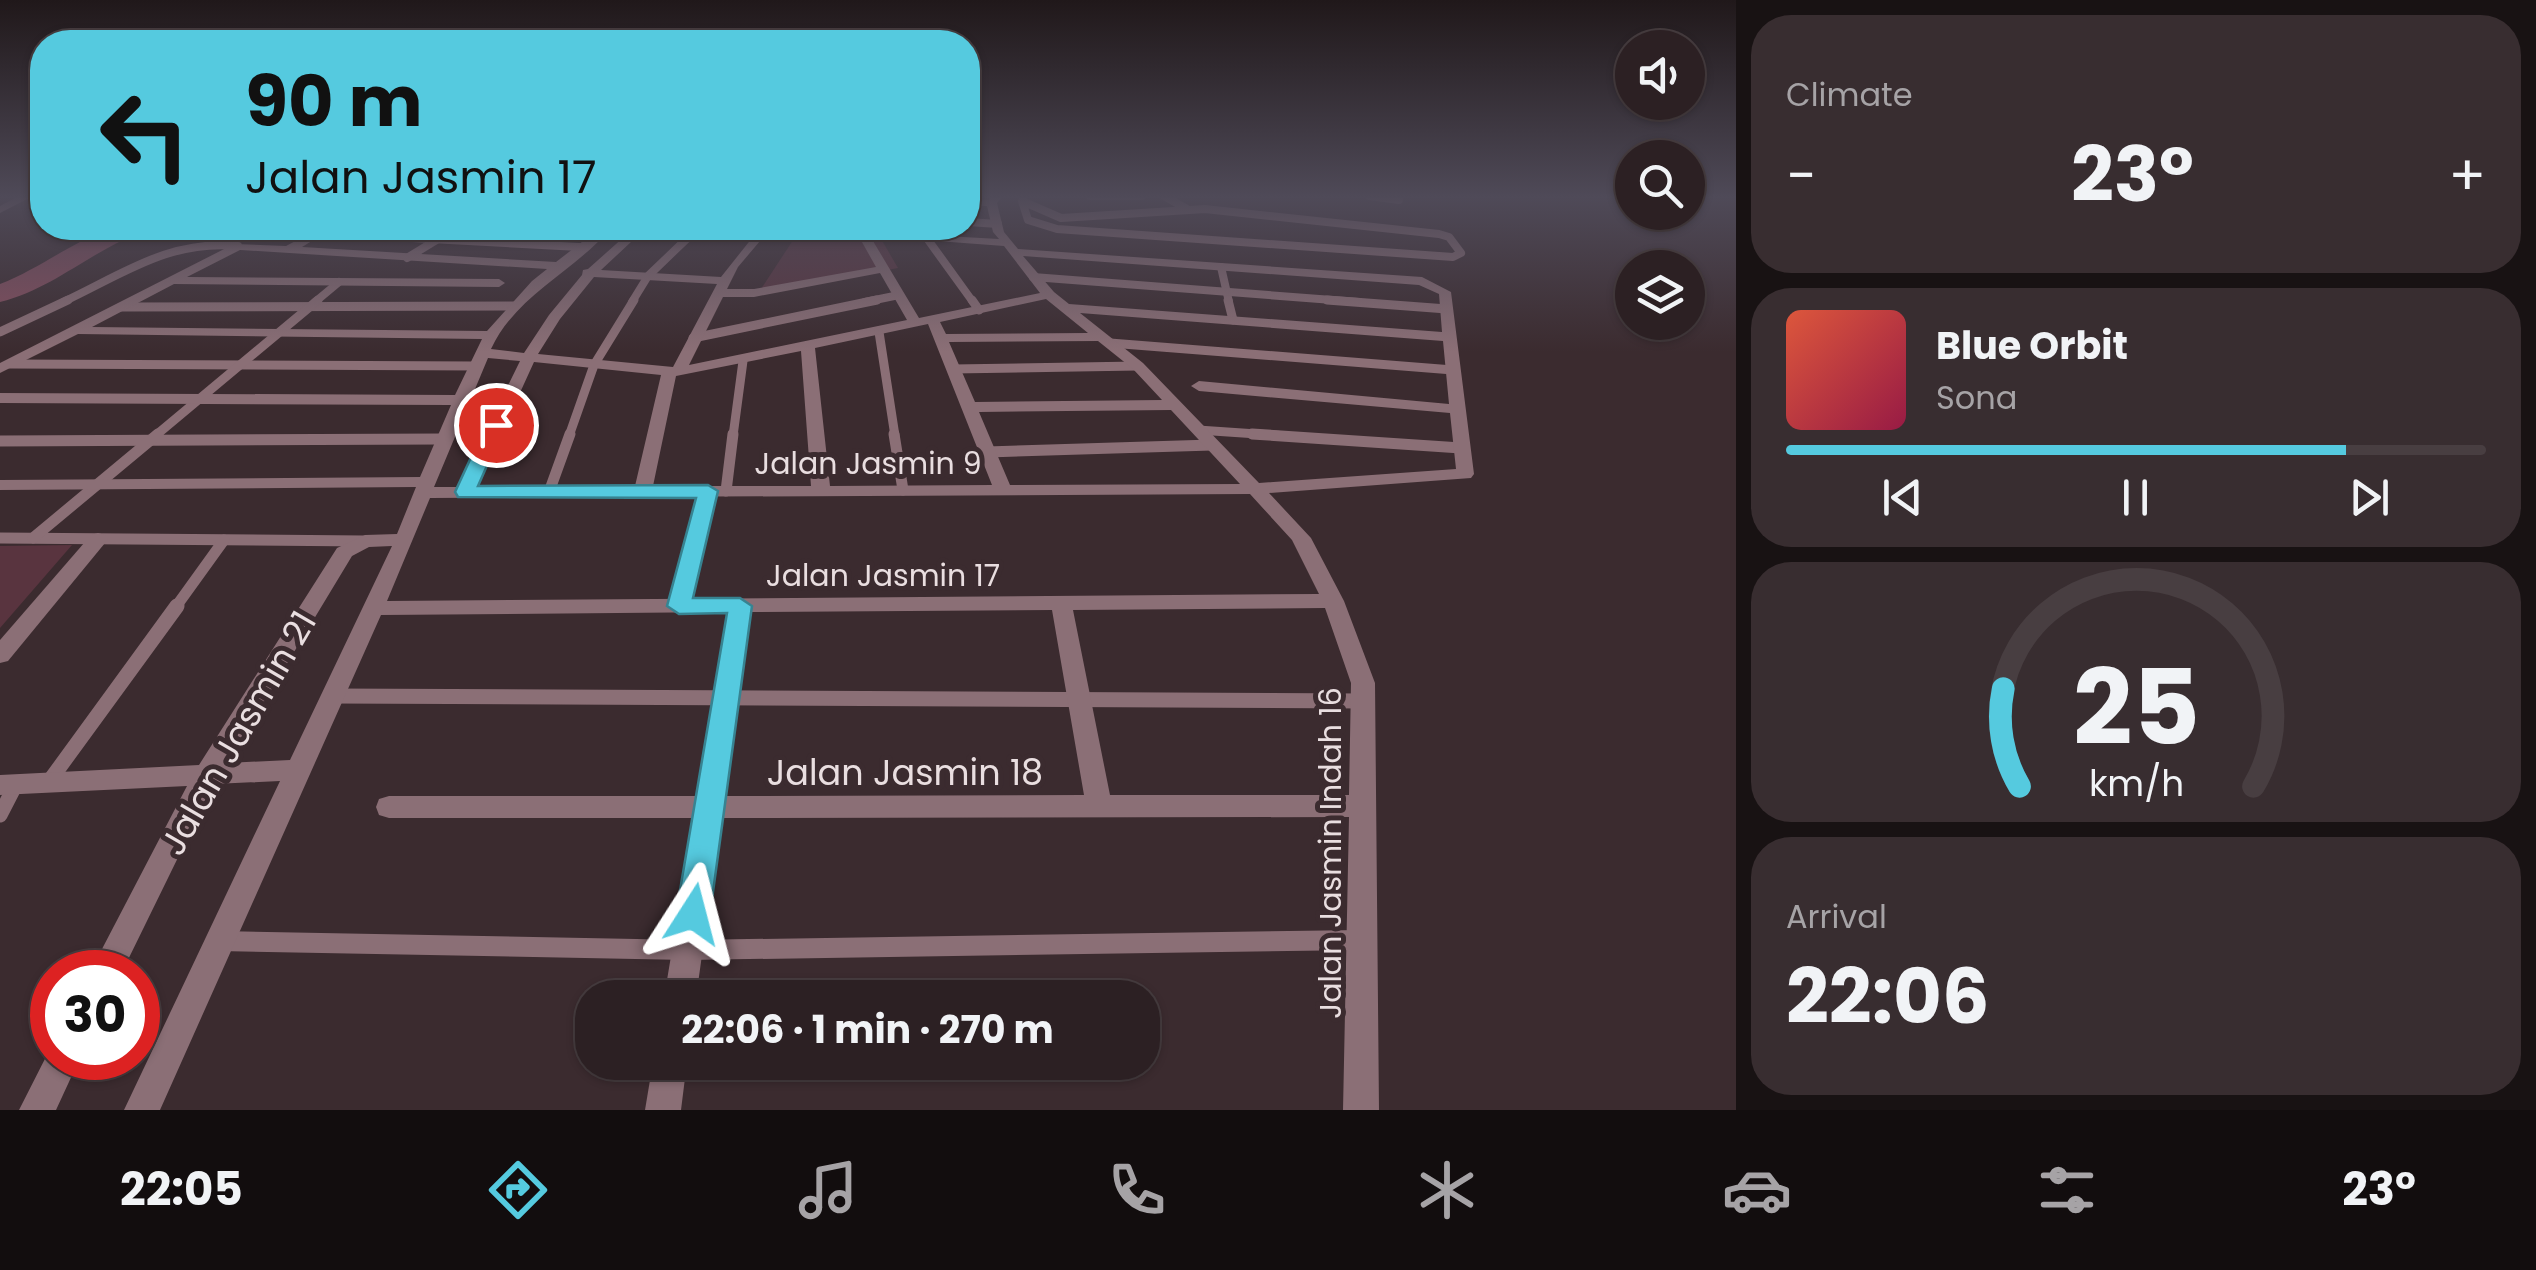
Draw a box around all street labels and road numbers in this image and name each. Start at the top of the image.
street label: Jalan Jasmin 9 [754,442,982,485]
street label: Jalan Jasmin 17 [766,554,1000,597]
street label: Jalan Jasmin 21 [148,602,328,864]
street label: Jalan Jasmin Indah 16 [1309,687,1352,1019]
street label: Jalan Jasmin 18 [767,748,1043,797]

